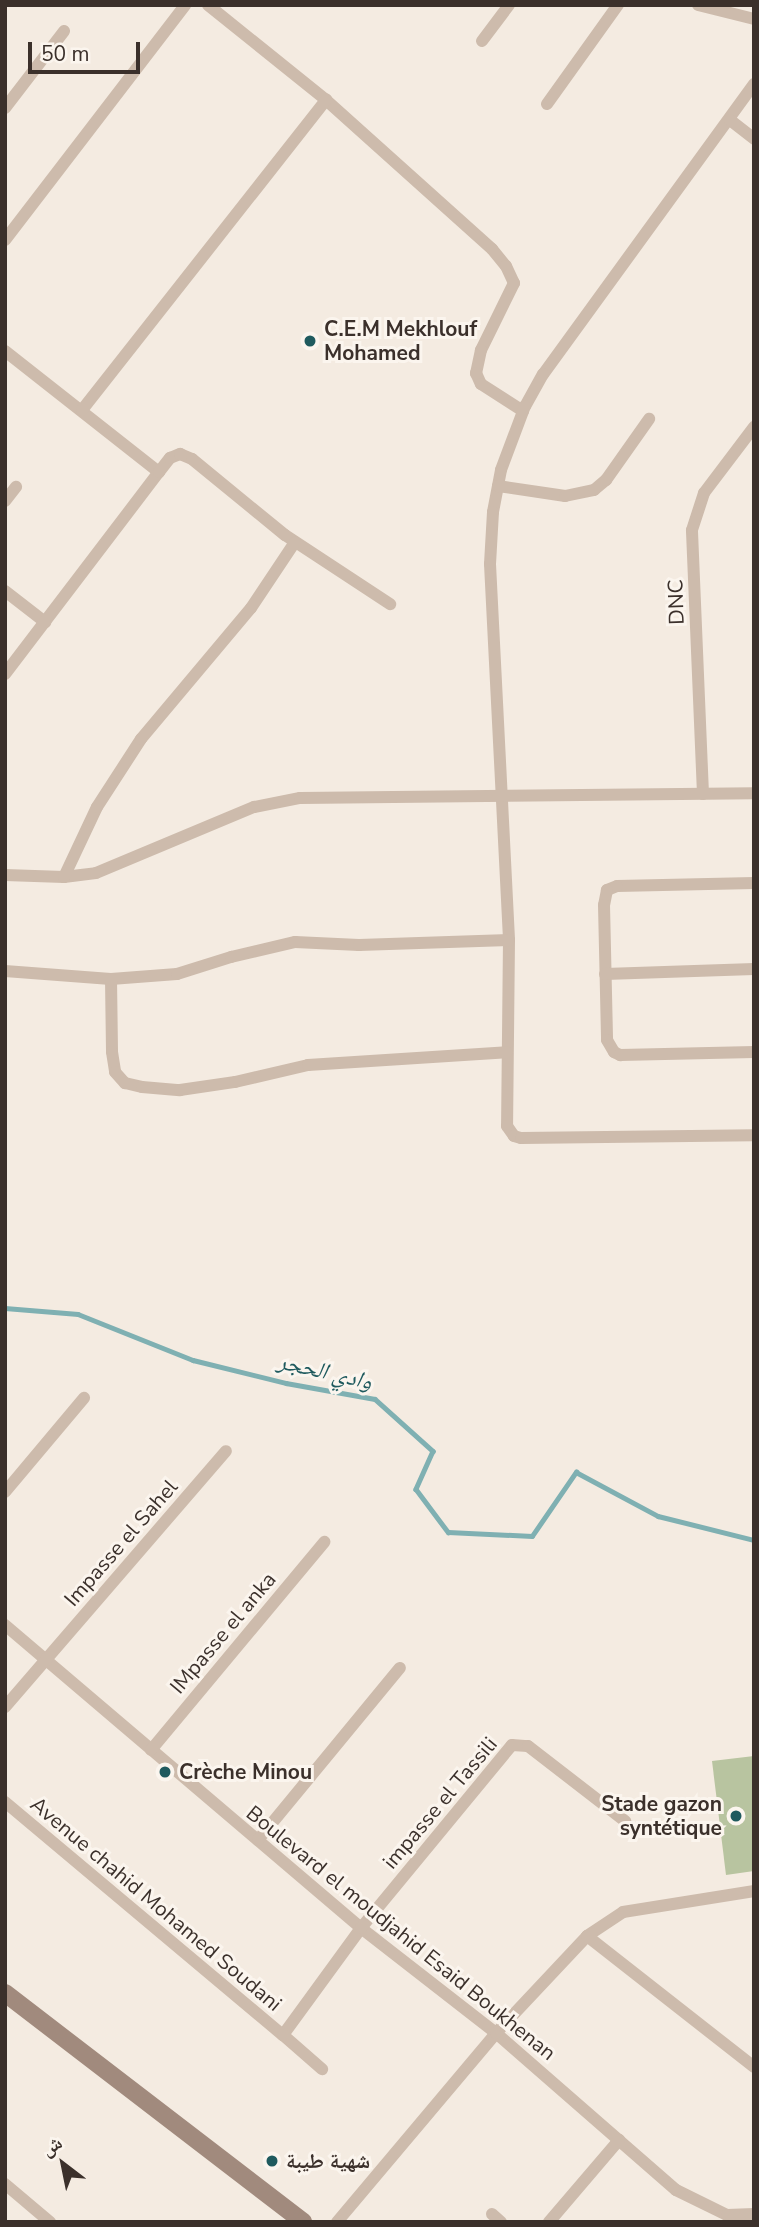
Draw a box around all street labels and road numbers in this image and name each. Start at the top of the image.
street label: DNC [663,579,689,625]
street label: Impasse el Sahel [59,1474,183,1612]
street label: IMpasse el anka [165,1567,281,1699]
street label: impasse el Tassili [378,1732,502,1874]
street label: Avenue chahid Mohamed Soudani [25,1791,287,2017]
street label: Boulevard el moudjahid Esaid Boukhenan [241,1800,561,2066]

